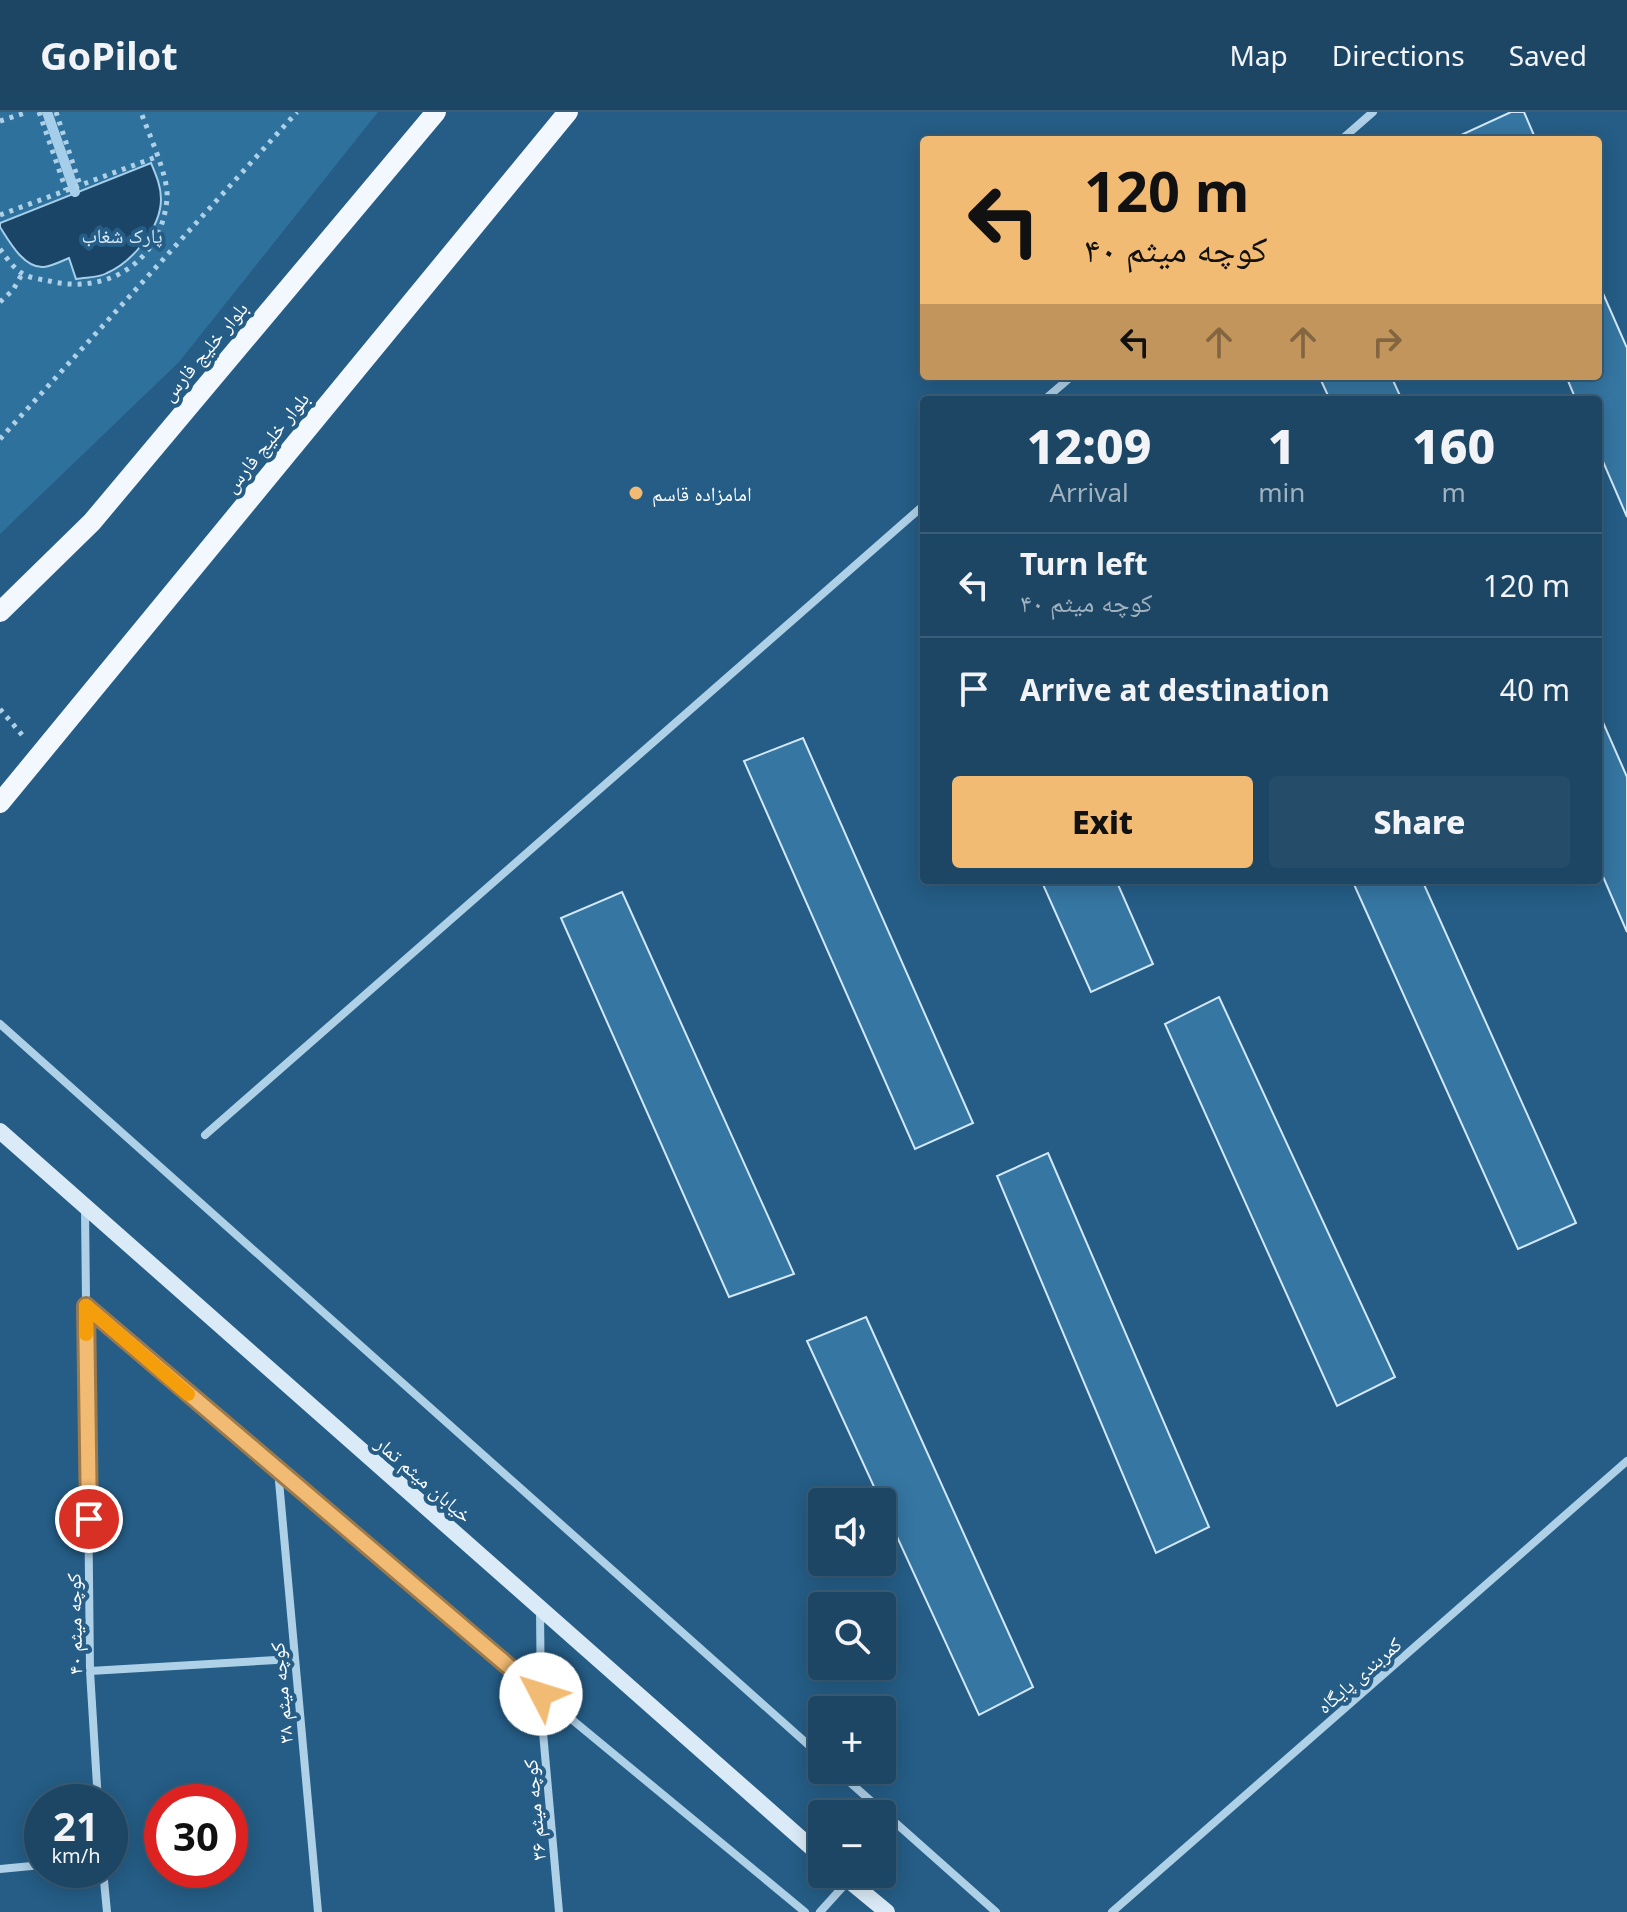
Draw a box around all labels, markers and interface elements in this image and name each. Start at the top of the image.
text: GoPilot [40,29,178,81]
text: Map [1229,36,1288,74]
text: Directions [1332,36,1465,74]
text: Saved [1509,36,1587,74]
text: 120 m [1084,152,1249,228]
icon: left [952,168,1056,272]
park label: پارک شغاب [81,222,163,249]
text: کوچه میثم ۴۰ [1084,224,1267,273]
street label: بلوار خلیج ‌فارس [154,296,254,406]
icon: left [1113,320,1157,364]
icon: ahead [1197,320,1241,364]
icon: ahead [1281,320,1325,364]
icon: right [1365,320,1409,364]
street label: بلوار خلیج‌ فارس [217,386,315,498]
text: 12:09 [1027,413,1151,478]
text: 1 [1268,413,1296,478]
text: 160 [1412,413,1495,478]
text: Arrival [1049,474,1129,510]
text: min [1258,474,1305,510]
text: m [1441,474,1466,510]
place label: امامزاده قاسم [652,480,752,508]
marker: امامزاده قاسم [627,484,645,502]
text: Turn left [1020,543,1148,584]
icon: left [952,563,996,607]
text: 120 m [1483,565,1570,606]
text: کوچه میثم ۴۰ [1020,584,1152,620]
icon: arrive [952,667,996,711]
text: Arrive at destination [1020,669,1330,710]
text: 40 m [1500,669,1570,710]
button: Exit [952,776,1253,868]
button: Share [1269,776,1570,868]
street label: خیابان میثم تمار [369,1429,478,1529]
pin [55,1485,123,1553]
map controls [808,1488,896,1888]
button: sound [808,1488,896,1576]
icon: arrive [67,1497,111,1541]
street label: کوچه میثم ۴۰ [60,1573,89,1675]
button: search [808,1592,896,1680]
street label: کمربندی پایگاه [1311,1631,1407,1719]
street label: کوچه میثم ۳۸ [263,1641,300,1745]
position arrow [499,1652,583,1736]
button: + [808,1696,896,1784]
street label: کوچه میثم ۳۶ [516,1758,553,1862]
speed limit sign: 30 [144,1784,248,1888]
text: 21 [53,1798,99,1853]
button: − [808,1800,896,1888]
text: km/h [51,1842,101,1869]

